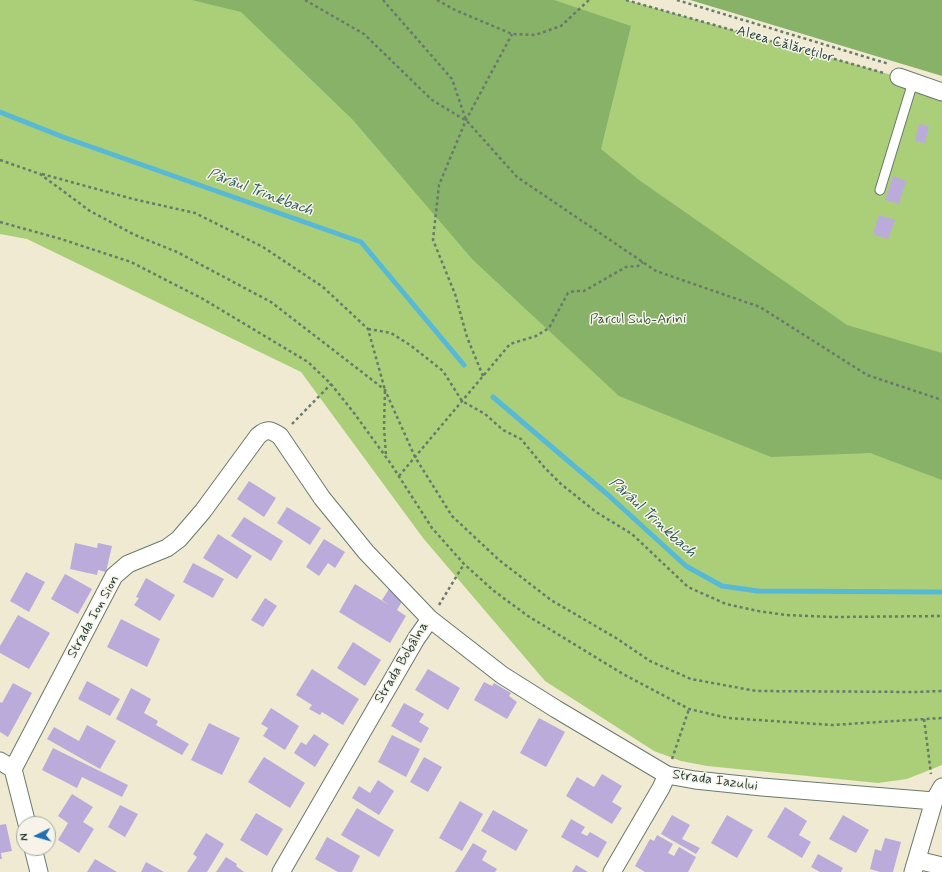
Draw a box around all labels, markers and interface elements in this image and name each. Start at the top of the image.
street label: Aleea Călăreților [735,23,835,67]
water label: Pârâul Trinkbach [205,166,315,220]
park label: Parcul Sub-Arini [590,312,686,328]
water label: Pârâul Trinkbach [605,474,699,562]
street label: Strada Ion Sion [64,573,124,661]
street label: Strada Bobâlna [371,619,433,707]
street label: Strada Iazului [671,767,759,795]
north arrow [16,816,56,856]
text: N [18,833,32,841]

